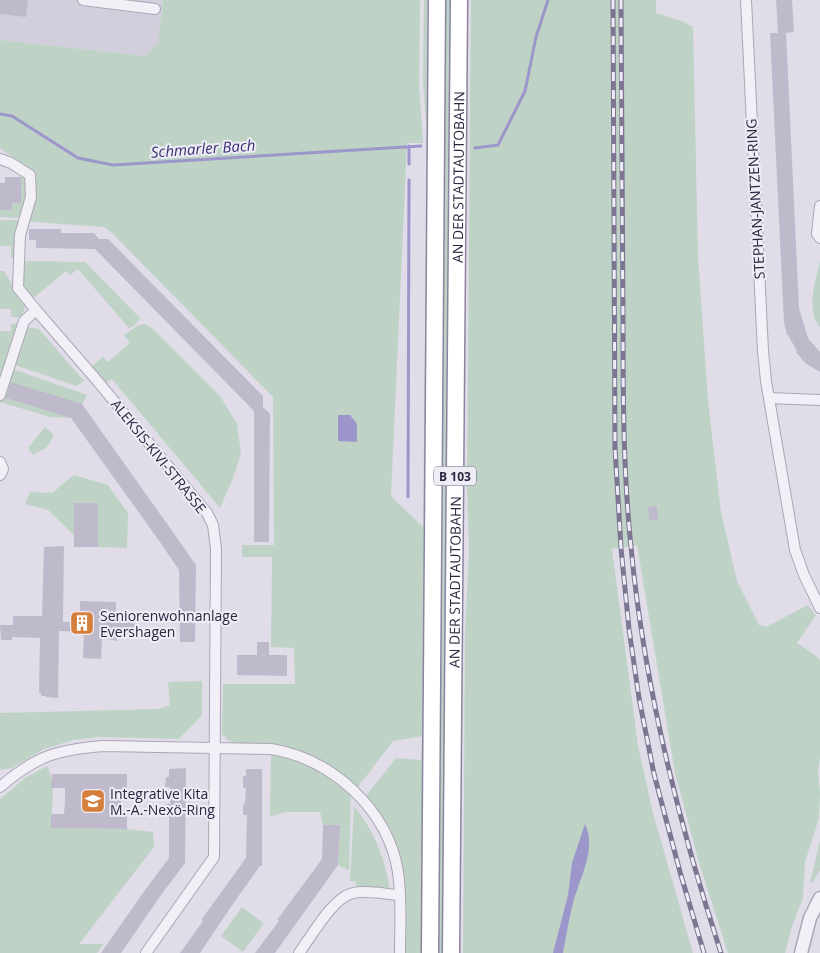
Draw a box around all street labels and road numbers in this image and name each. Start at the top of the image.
street label: AN DER STADTAUTOBAHN [447,91,468,263]
street label: STEPHAN-JANTZEN-RING [741,118,769,280]
street label: ALEKSIS-KIVI-STRASSE [107,395,211,517]
road number: B 103 [434,466,476,486]
street label: AN DER STADTAUTOBAHN [444,496,464,668]

